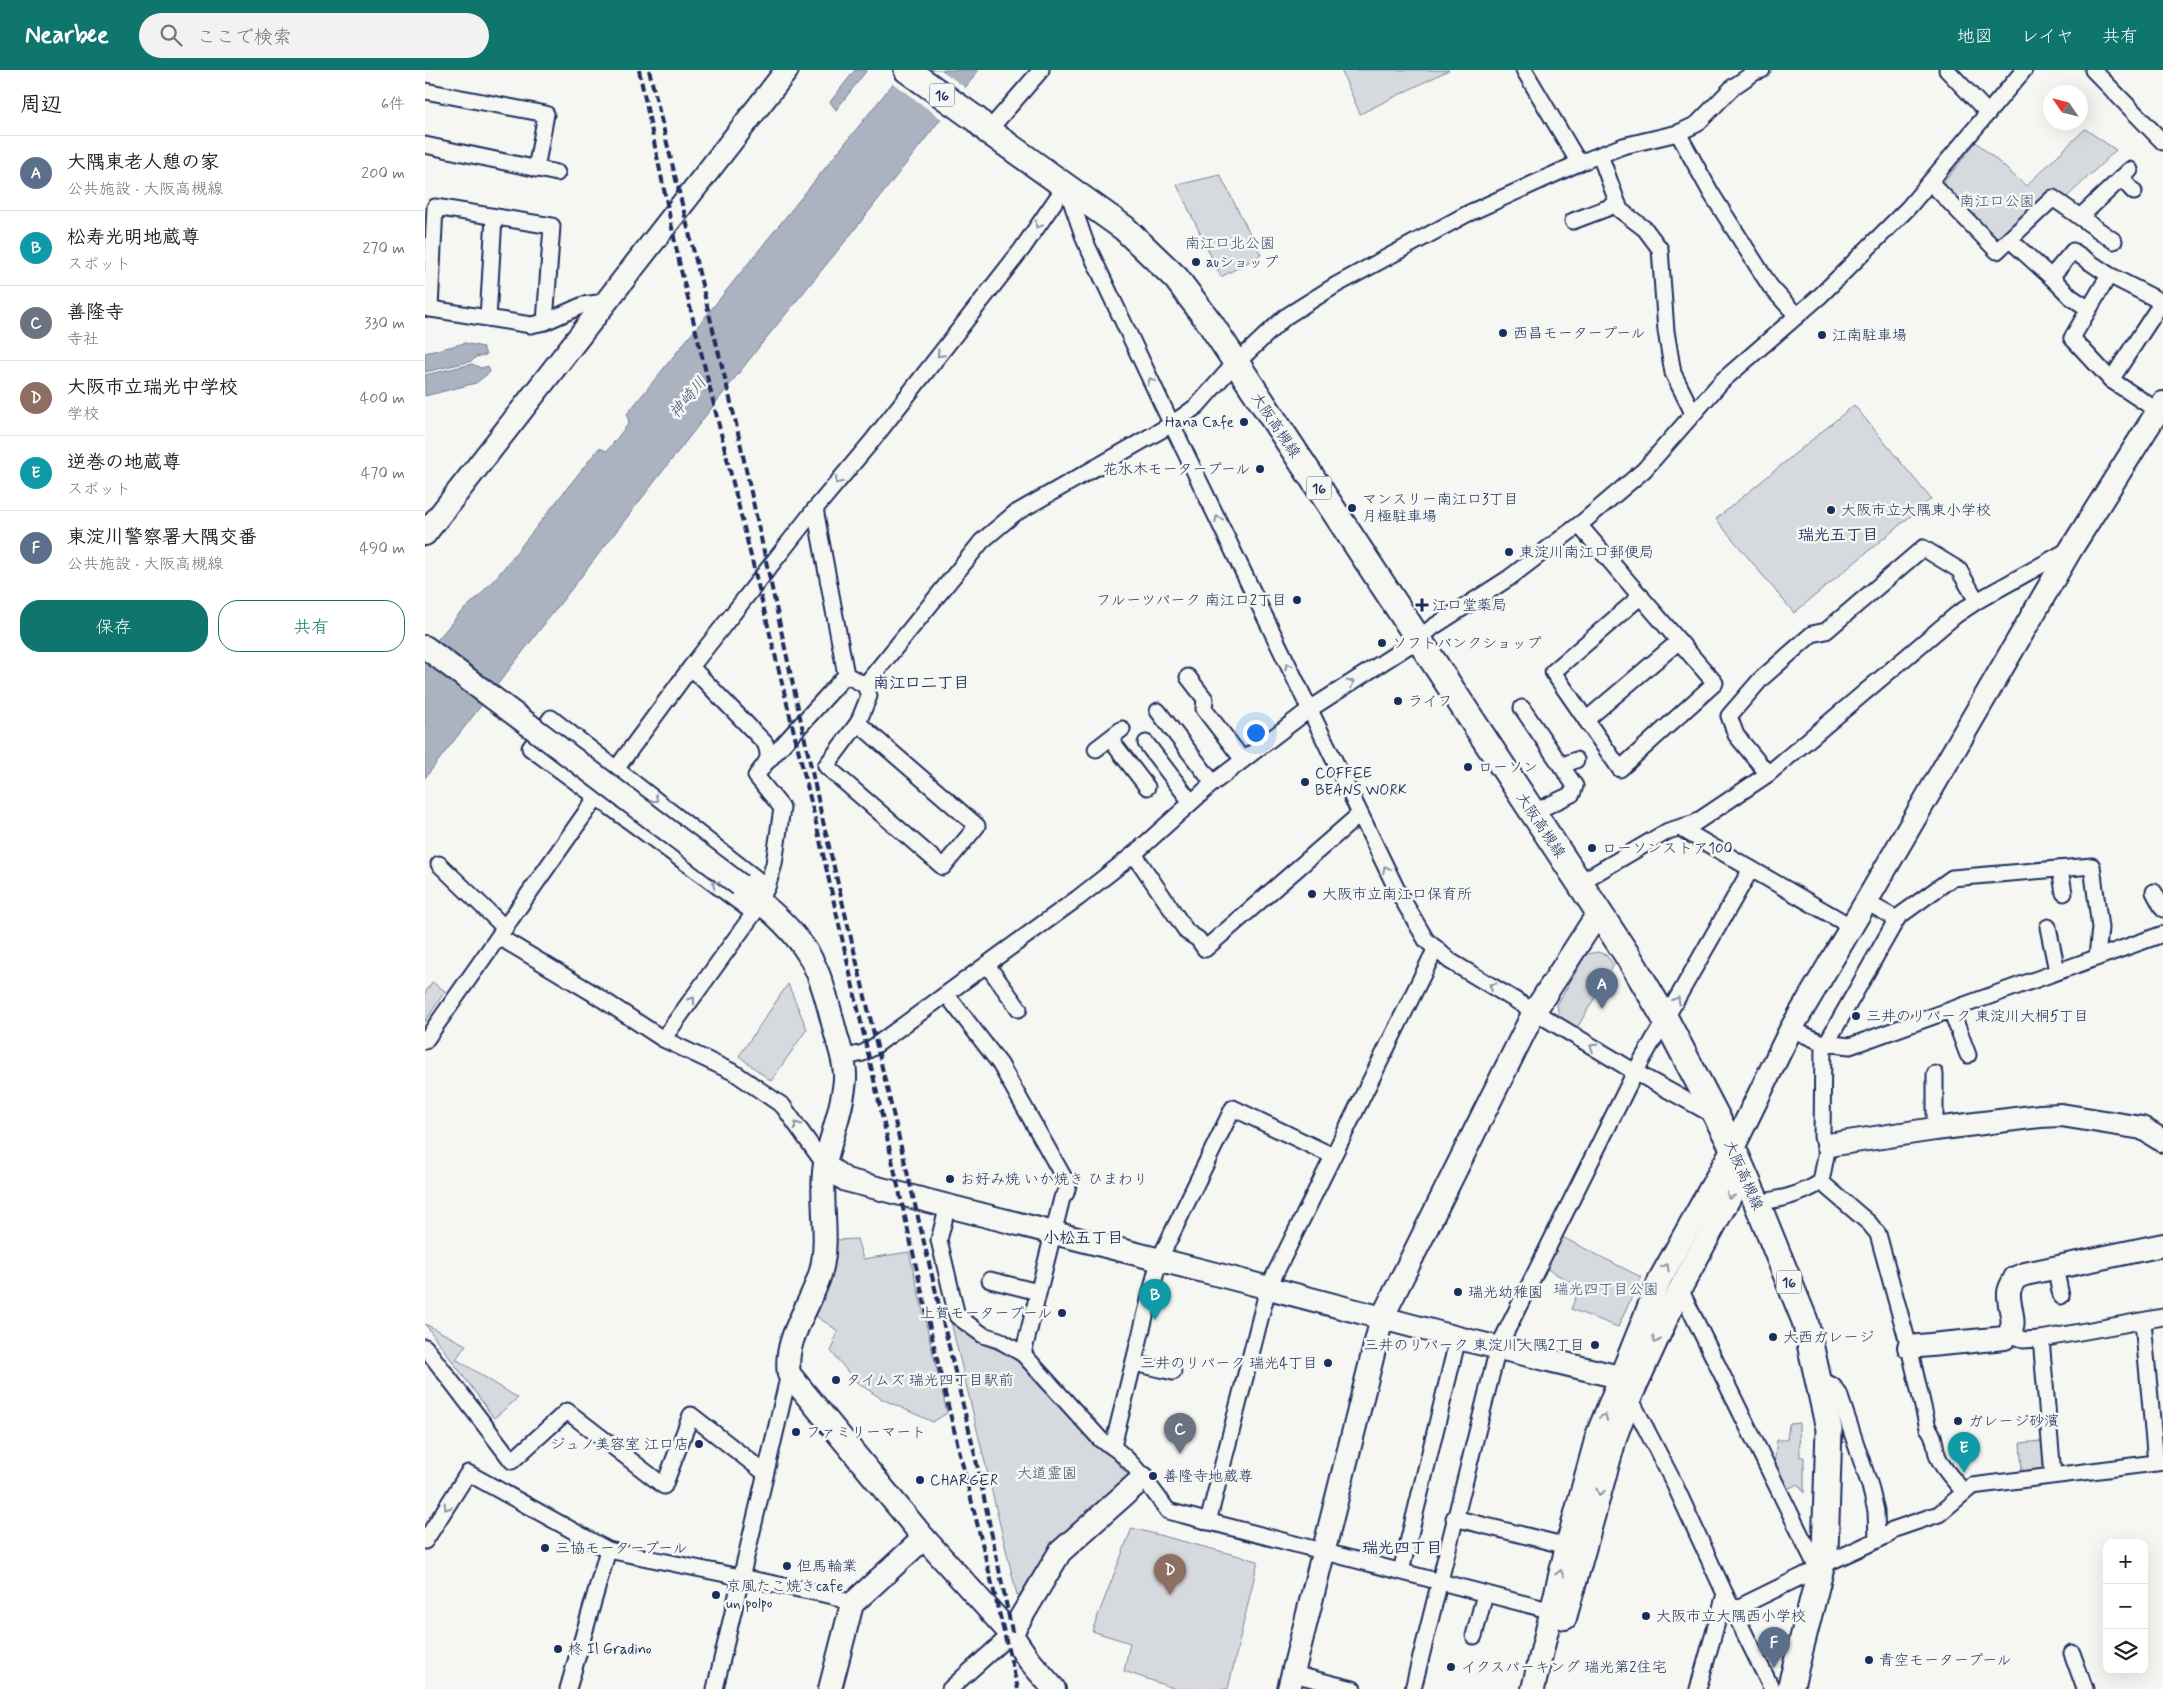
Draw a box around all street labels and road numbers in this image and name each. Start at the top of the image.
road number: 16 [929,84,955,106]
street label: 大阪高槻線 [1246,389,1304,462]
road number: 16 [1307,476,1331,499]
street label: 大阪高槻線 [1511,789,1569,862]
street label: 大阪高槻線 [1719,1137,1767,1214]
road number: 16 [1777,1270,1801,1294]

